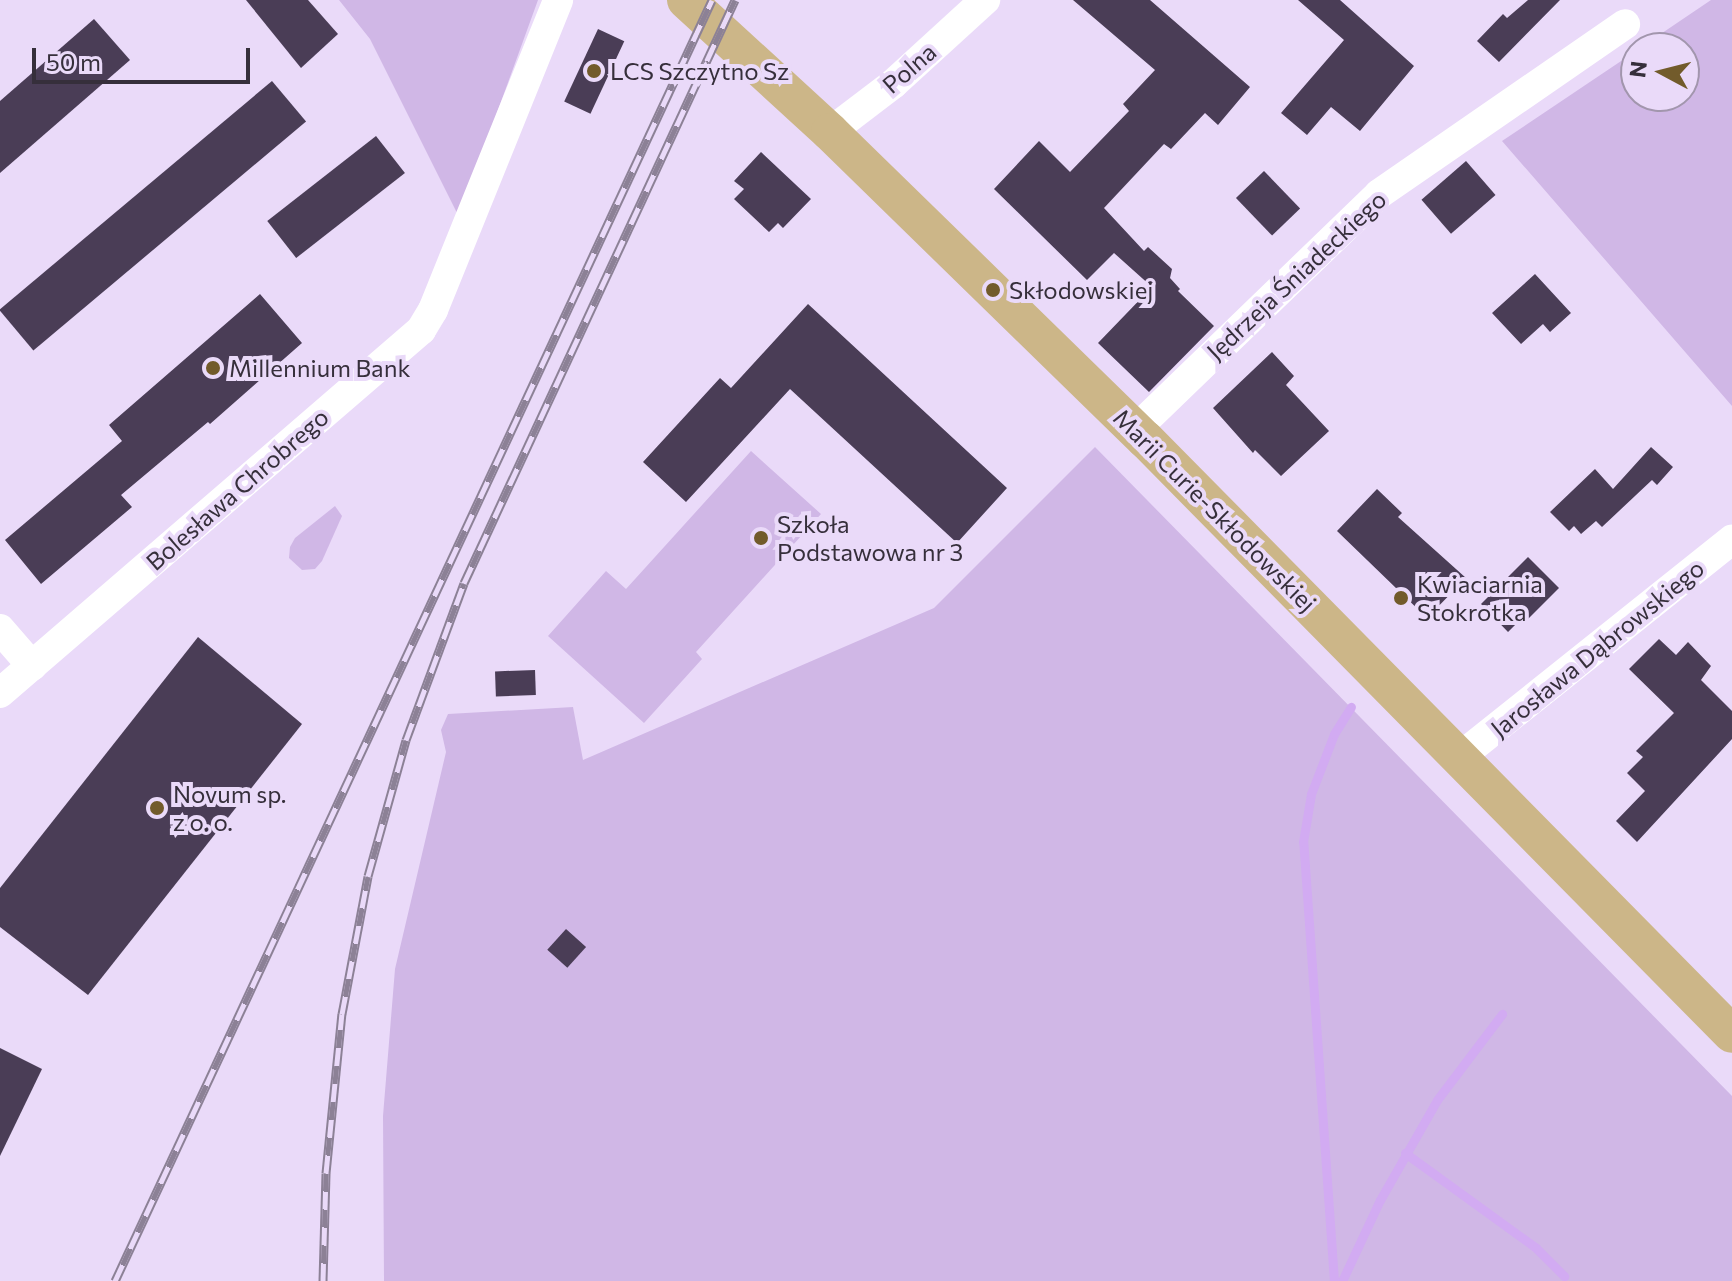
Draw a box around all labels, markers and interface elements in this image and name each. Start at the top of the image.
scale bar [36,32,254,82]
north arrow [1620,32,1700,112]
street label: Polna [876,37,942,99]
text: 50 m [46,47,101,76]
place label: LCS Szczytno Sz [610,57,789,85]
text: N [1623,59,1652,79]
marker: LCS Szczytno Sz [585,62,603,80]
street label: Jędrzeja Śniadeckiego [1200,184,1392,366]
place label: Skłodowskiej [1009,276,1153,304]
marker: Skłodowskiej [984,281,1002,299]
place label: Millennium Bank [229,354,410,382]
marker: Millennium Bank [204,359,222,377]
street label: Bolesława Chrobrego [140,402,334,576]
street label: Marii Curie-Skłodowskiej [1108,403,1322,617]
place label: Szkoła Podstawowa nr 3 [777,510,963,566]
marker: Szkoła Podstawowa nr 3 [752,529,770,547]
street label: Jarosława Dąbrowskiego [1485,553,1709,743]
place label: Kwiaciarnia Stokrotka [1417,570,1543,626]
marker: Kwiaciarnia Stokrotka [1392,589,1410,607]
place label: Novum sp. z o. o. [173,780,286,836]
marker: Novum sp. z o. o. [148,799,166,817]

